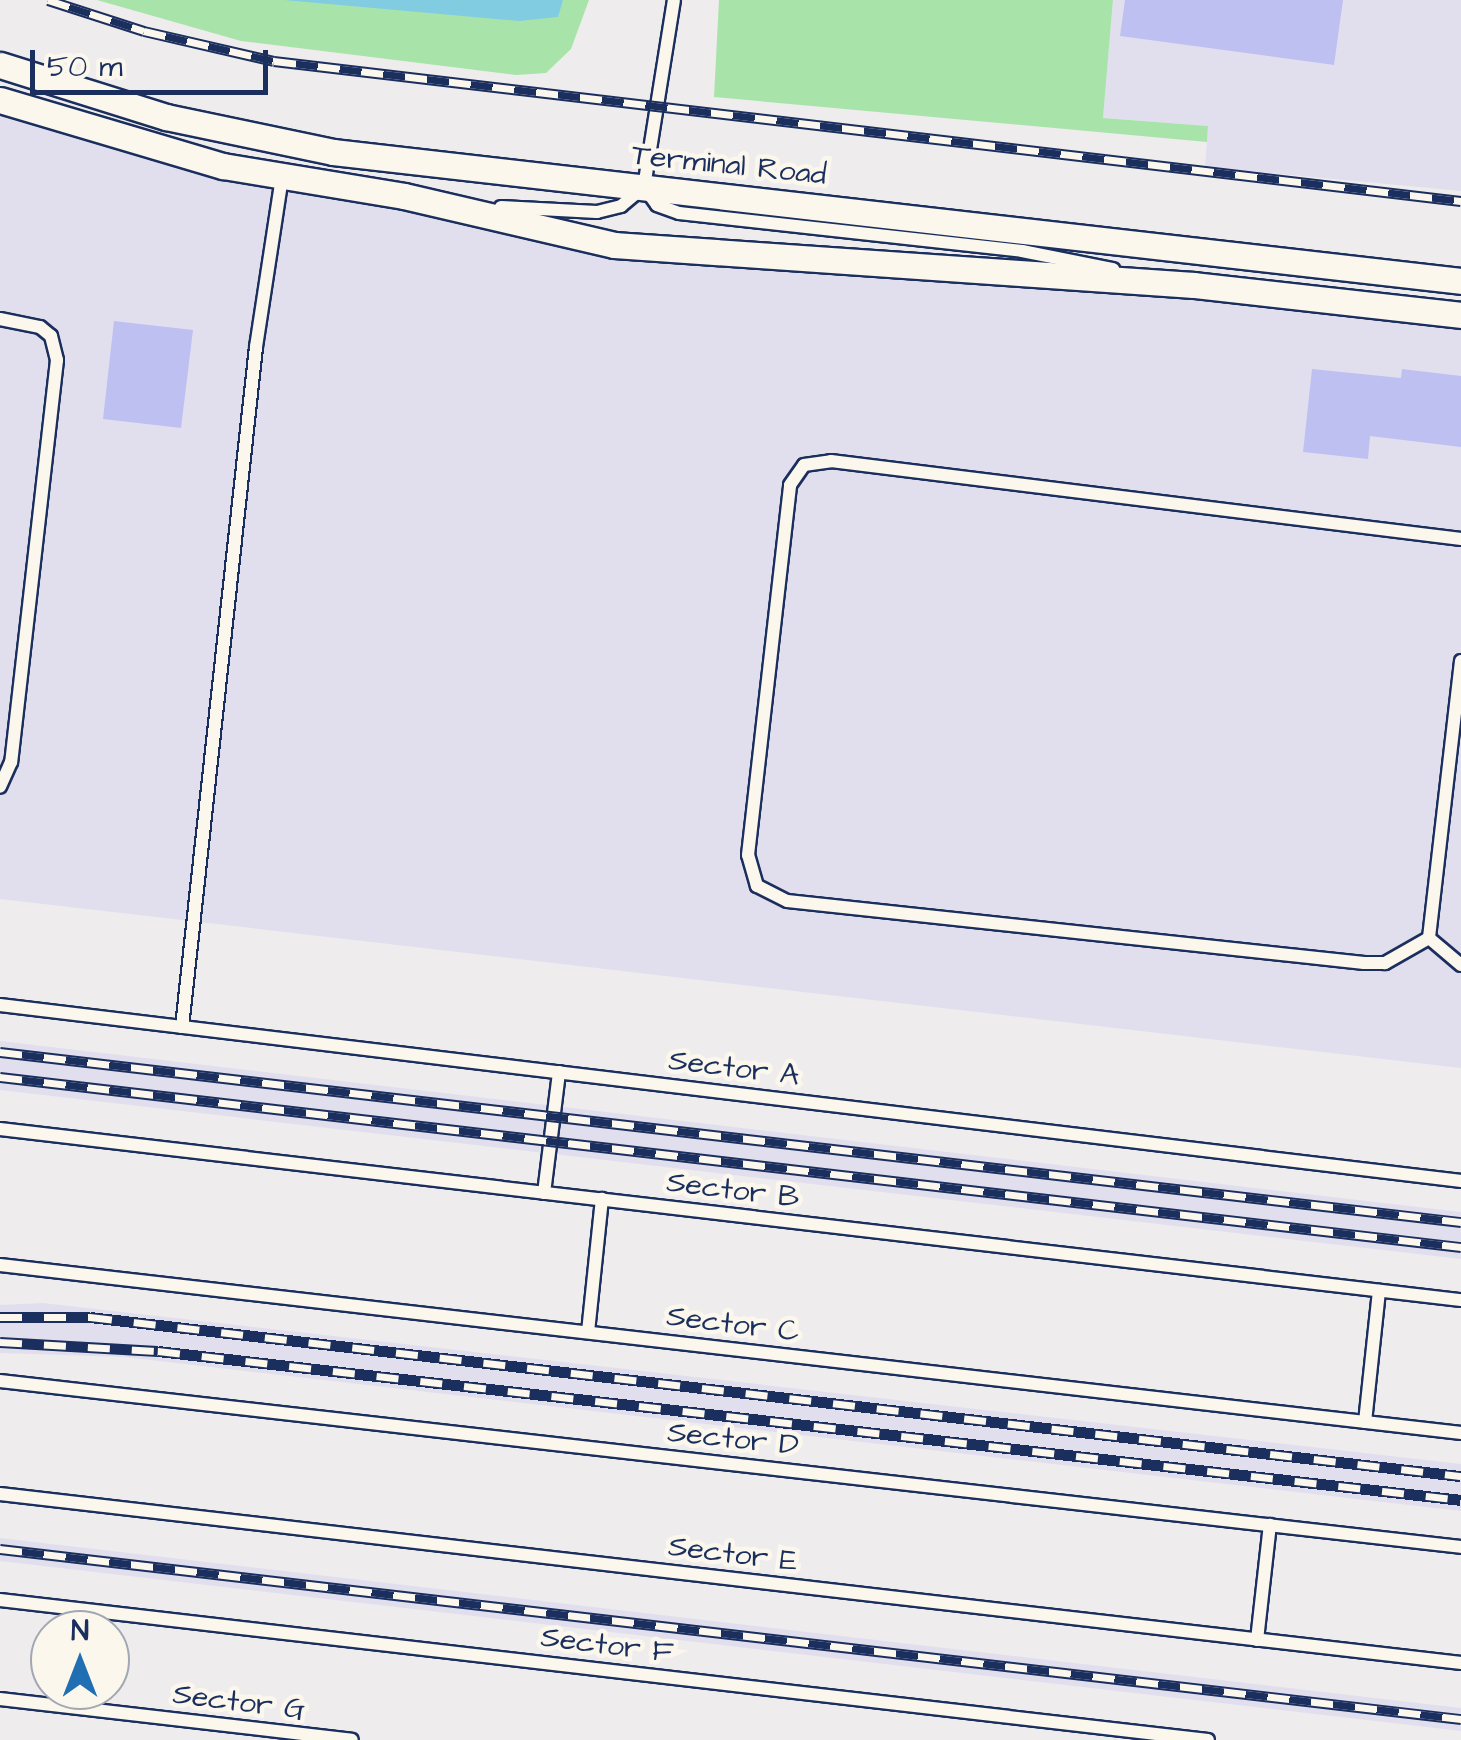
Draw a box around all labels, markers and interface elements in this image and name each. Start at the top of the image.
scale bar [35,30,272,92]
text: 50 m [47,46,123,88]
street label: Terminal Road [630,137,828,193]
street label: Sector A [667,1042,801,1094]
street label: Sector B [665,1164,801,1216]
street label: Sector C [665,1298,801,1350]
street label: Sector D [666,1414,800,1464]
street label: Sector E [666,1528,800,1580]
north arrow [30,1610,130,1710]
text: N [71,1612,89,1651]
street label: Sector F [539,1619,675,1671]
street label: Sector G [171,1676,307,1728]

